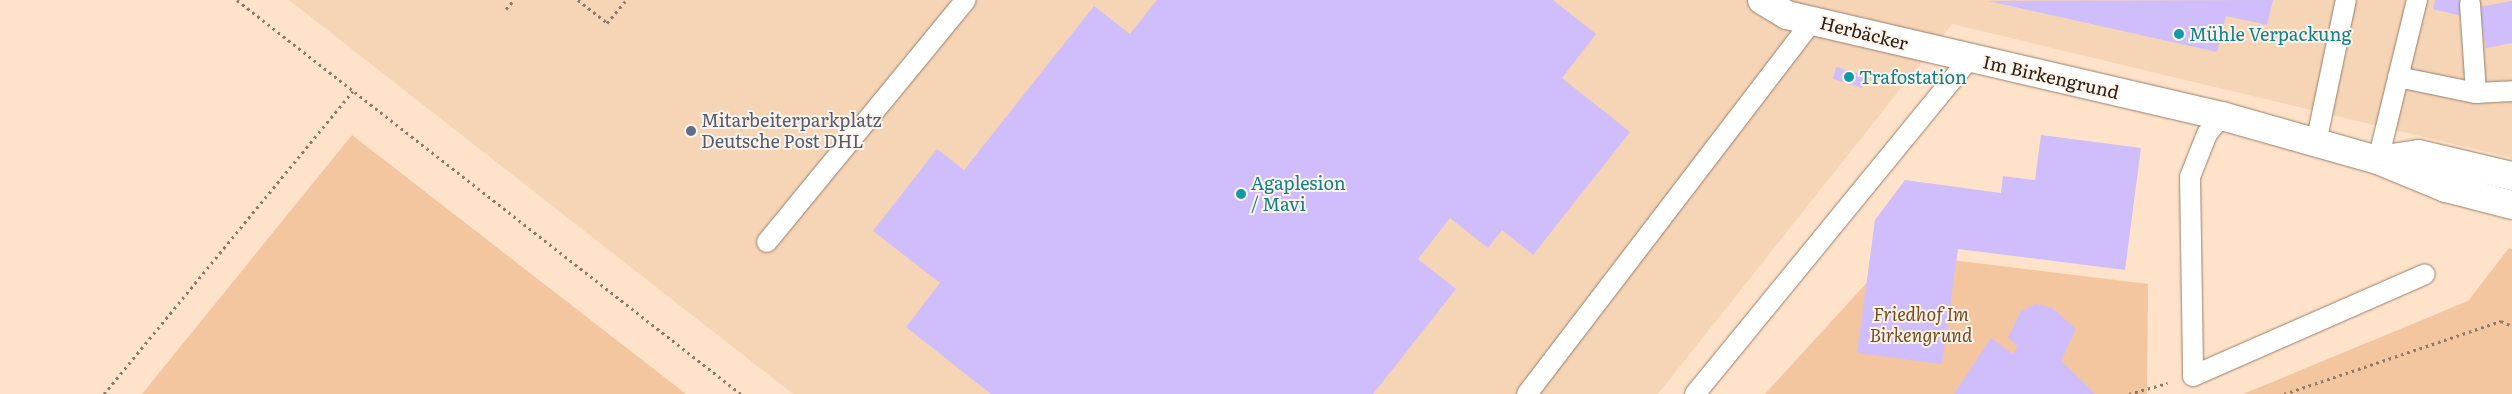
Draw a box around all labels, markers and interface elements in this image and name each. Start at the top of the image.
street label: Herbäcker [1818,12,1910,54]
place label: Mühle Verpackung [2189,23,2351,45]
marker: Mühle Verpackung [2173,28,2185,40]
street label: Im Birkengrund [1981,51,2121,103]
place label: Trafostation [1859,66,1967,88]
marker: Trafostation [1843,71,1855,83]
place label: Mitarbeiterparkplatz Deutsche Post DHL [701,110,881,152]
marker: Mitarbeiterparkplatz Deutsche Post DHL [685,125,697,137]
place label: Agaplesion / Mavi [1251,173,1346,215]
marker: Agaplesion / Mavi [1235,188,1247,200]
park label: Friedhof Im Birkengrund [1870,304,1972,346]

